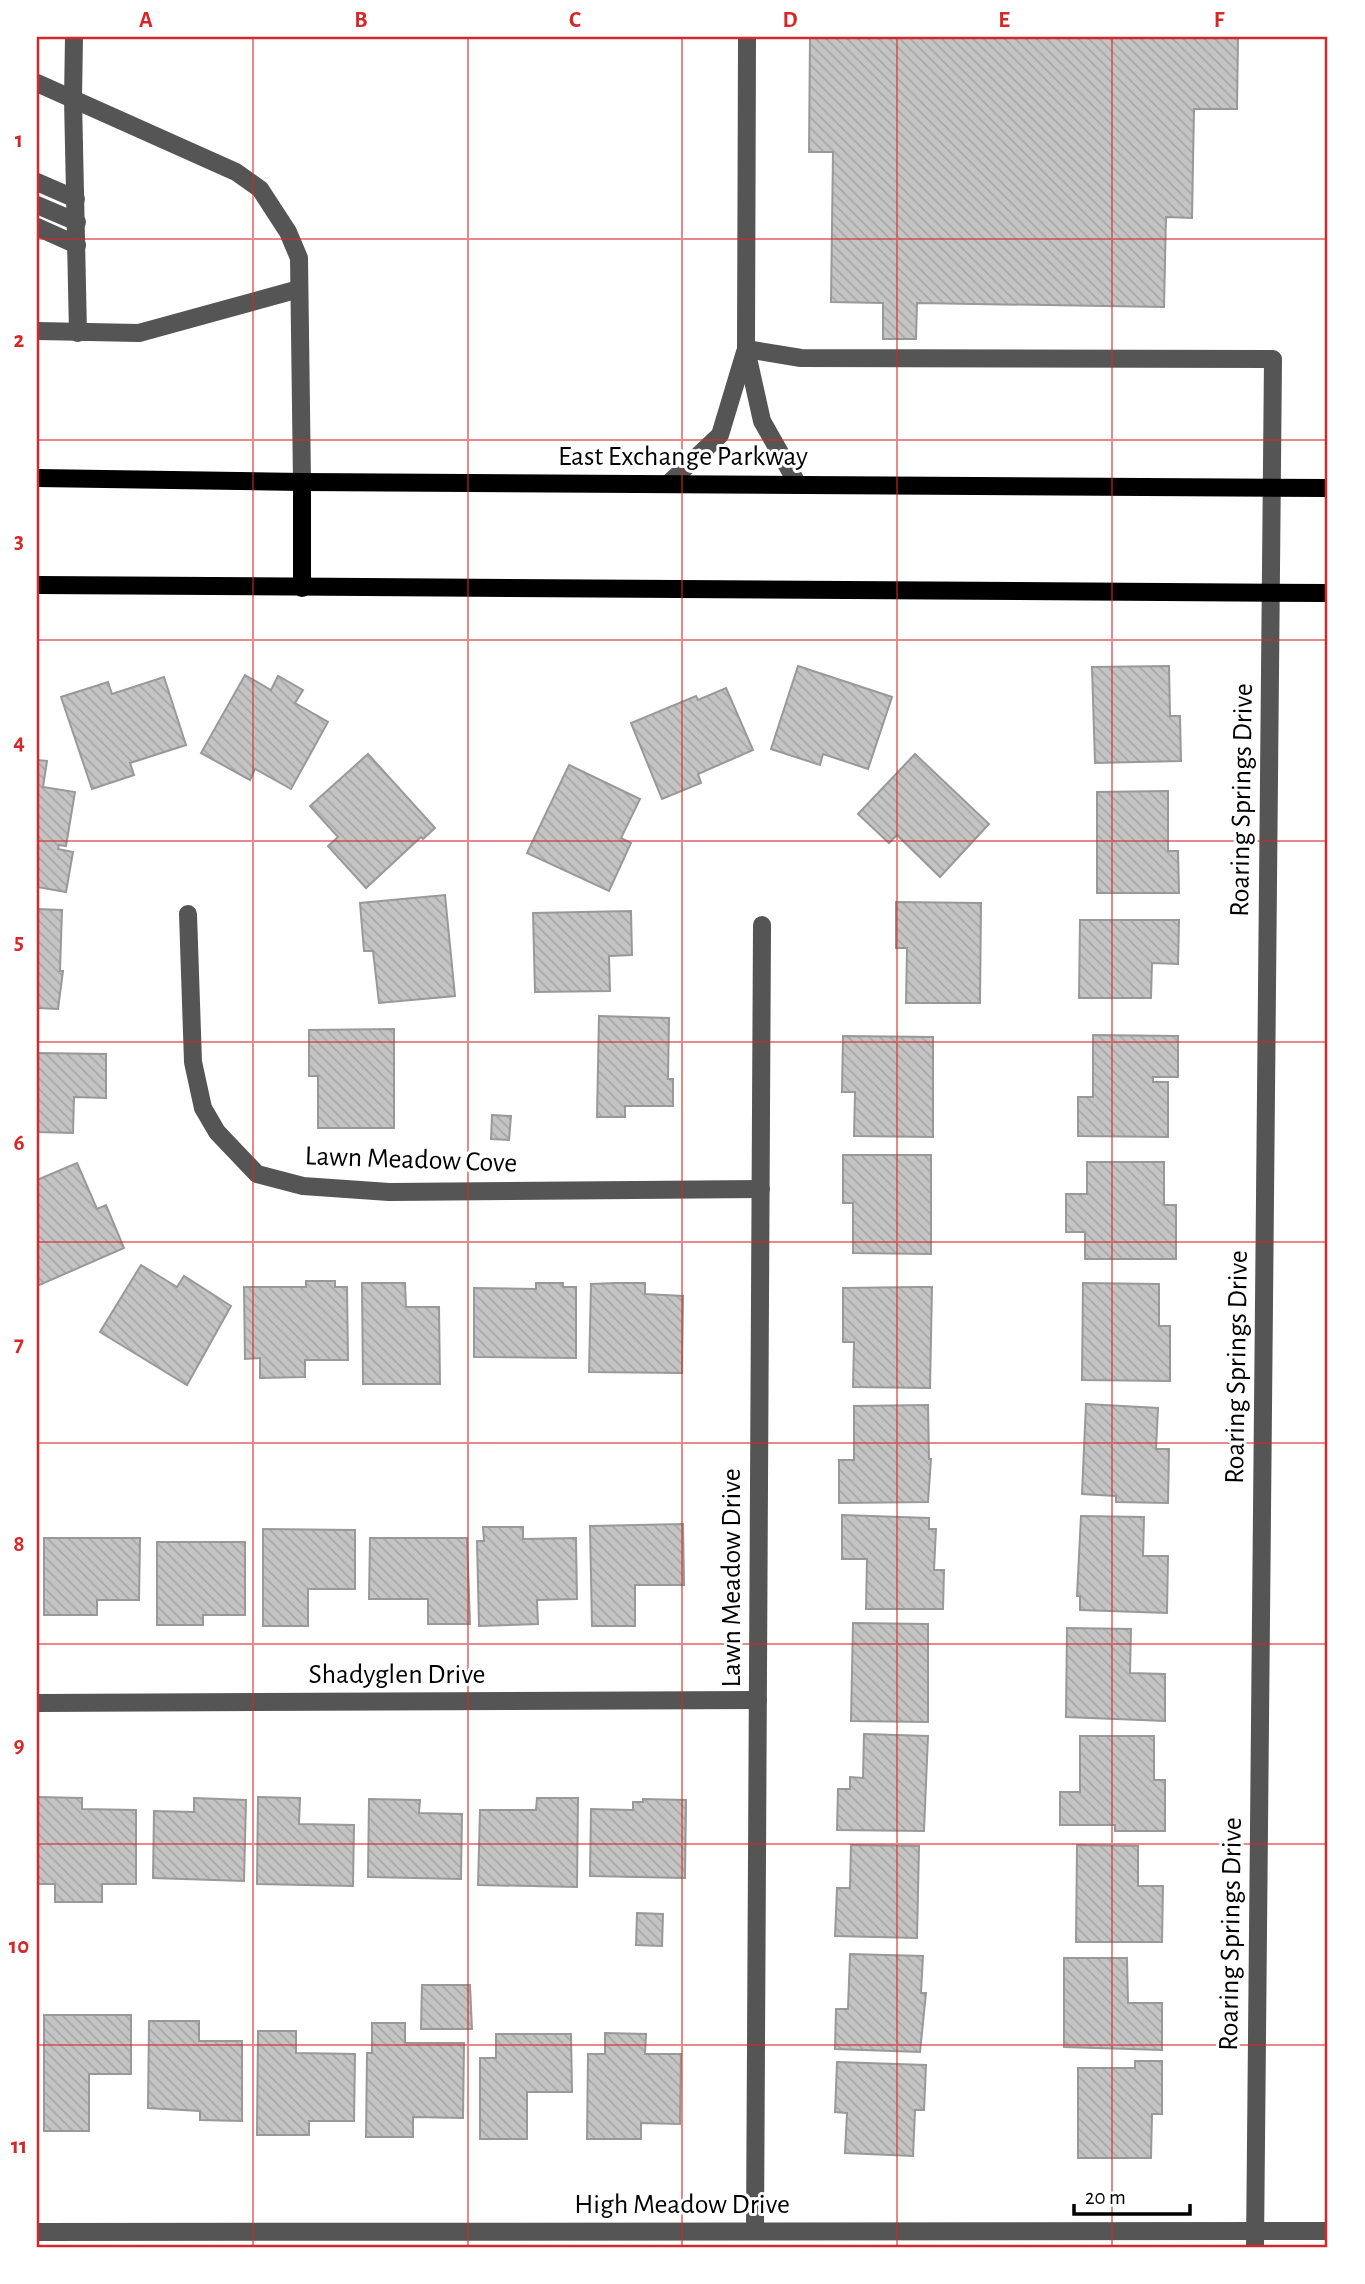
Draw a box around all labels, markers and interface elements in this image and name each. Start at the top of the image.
text: A [139,9,153,32]
text: B [354,9,368,32]
text: C [569,9,581,32]
text: D [782,9,798,32]
text: E [998,9,1010,32]
text: F [1214,9,1225,32]
text: 1 [15,129,23,152]
text: 2 [14,329,25,352]
street label: East Exchange Parkway [558,443,808,471]
text: 3 [14,530,24,553]
street label: Roaring Springs Drive [1226,683,1258,917]
text: 4 [13,731,25,754]
text: 5 [14,931,24,954]
text: 6 [13,1132,25,1155]
street label: Lawn Meadow Cove [304,1142,518,1178]
street label: Roaring Springs Drive [1221,1250,1253,1484]
text: 7 [14,1333,24,1356]
street label: Lawn Meadow Drive [718,1468,746,1688]
text: 8 [13,1533,25,1556]
street label: Shadyglen Drive [309,1661,486,1689]
text: 9 [13,1734,25,1757]
street label: Roaring Springs Drive [1215,1817,1247,2051]
text: 10 [9,1935,29,1958]
text: 11 [11,2135,27,2158]
scale bar [1074,2172,1190,2216]
text: 20 m [1085,2187,1126,2208]
street label: High Meadow Drive [574,2191,790,2219]

